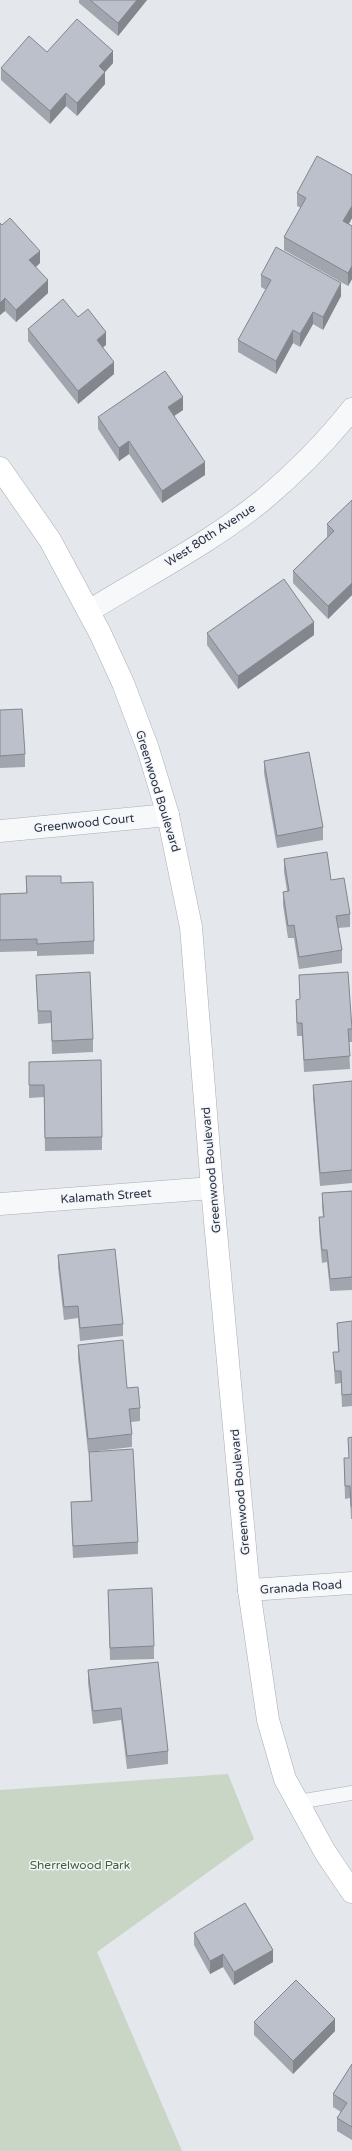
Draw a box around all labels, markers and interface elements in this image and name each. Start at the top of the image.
street label: West 80th Avenue [162,500,258,569]
street label: Greenwood Boulevard [133,728,183,854]
street label: Greenwood Court [33,811,135,835]
street label: Greenwood Boulevard [199,1106,223,1234]
street label: Kalamath Street [60,1186,153,1206]
street label: Greenwood Boulevard [228,1428,252,1556]
street label: Granada Road [260,1577,342,1597]
park label: Sherrelwood Park [30,1858,131,1872]

